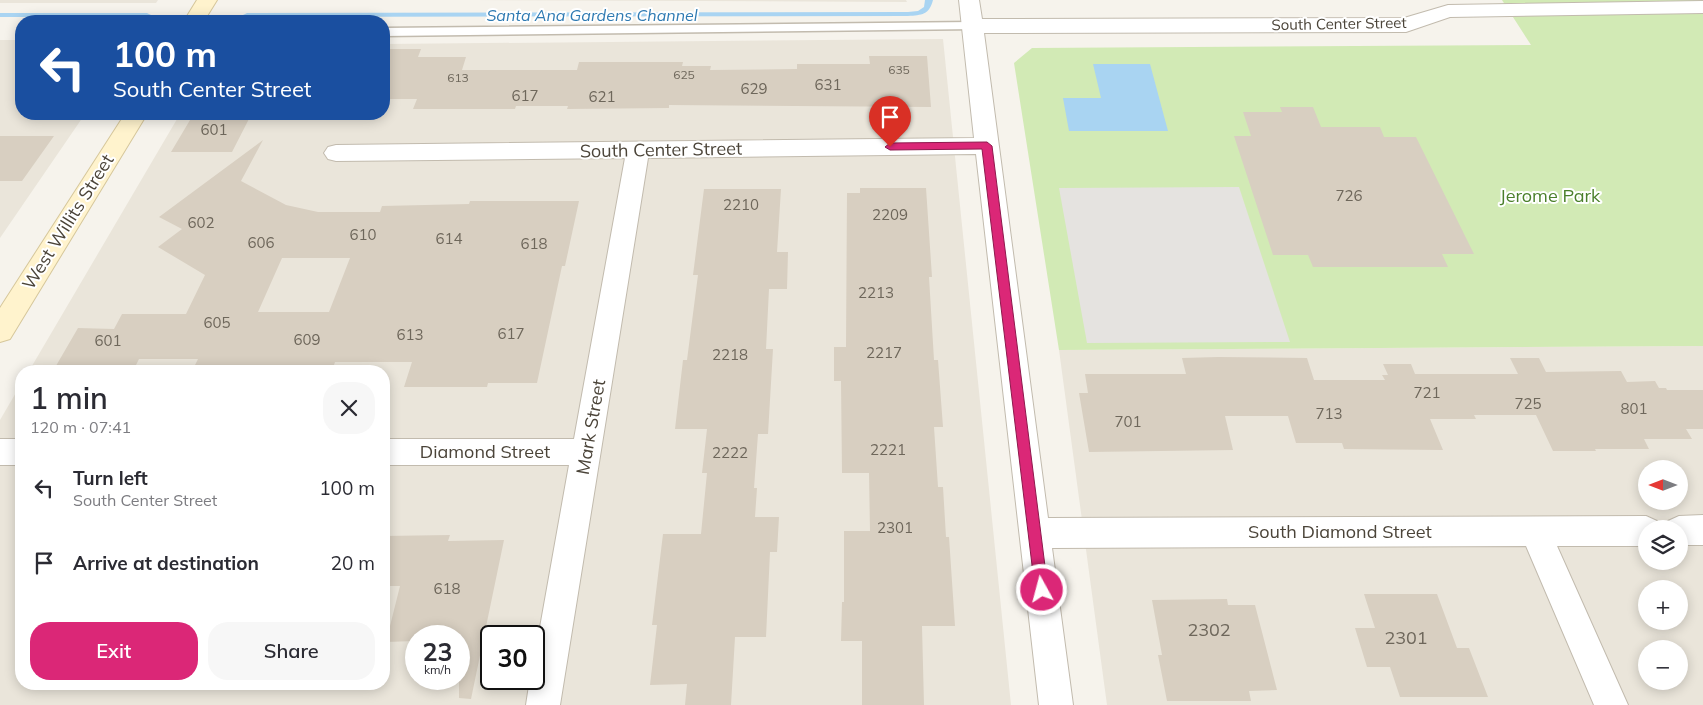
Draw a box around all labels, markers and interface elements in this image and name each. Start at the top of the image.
water label: Santa Ana Gardens Channel [486,5,698,25]
street label: South Center Street [1271,13,1407,34]
text: 100 m [113,32,217,76]
icon: left [30,35,95,100]
house number: 635 [888,62,910,77]
house number: 625 [673,67,695,82]
house number: 613 [447,70,469,85]
text: South Center Street [113,75,312,103]
house number: 631 [814,75,842,94]
house number: 629 [740,79,768,98]
house number: 617 [511,86,539,105]
house number: 621 [588,87,616,106]
pin [869,96,911,147]
icon: arrive [876,103,904,131]
house number: 601 [200,120,228,139]
street label: South Center Street [580,137,742,162]
street label: West Willits Street [17,150,119,294]
park label: Jerome Park [1500,184,1601,207]
house number: 726 [1335,186,1363,205]
house number: 2210 [723,195,759,214]
house number: 2209 [872,205,908,224]
house number: 602 [187,213,215,232]
house number: 610 [349,225,377,244]
house number: 614 [435,229,463,248]
house number: 606 [247,233,275,252]
house number: 618 [520,234,548,253]
house number: 2213 [858,283,894,302]
house number: 605 [203,313,231,332]
house number: 617 [497,324,525,343]
house number: 613 [396,325,424,344]
house number: 609 [293,330,321,349]
house number: 601 [94,331,122,350]
house number: 2217 [866,343,902,362]
house number: 2218 [712,345,748,364]
street label: Mark Street [571,377,610,476]
text: 1 min [30,379,108,417]
button: close [323,382,375,434]
house number: 721 [1413,383,1441,402]
house number: 725 [1514,394,1542,413]
house number: 801 [1620,399,1648,418]
house number: 713 [1315,404,1343,423]
house number: 701 [1114,412,1142,431]
text: 120 m · 07:41 [30,417,131,437]
street label: Diamond Street [420,440,550,463]
house number: 2221 [870,440,906,459]
house number: 2222 [712,443,748,462]
north arrow [1638,460,1688,510]
map controls [1638,460,1688,690]
text: Turn left [73,466,148,490]
icon: left [30,474,58,502]
text: 100 m [319,476,375,500]
text: South Center Street [73,490,217,510]
house number: 2301 [877,518,913,537]
street label: South Diamond Street [1248,520,1432,543]
button: layers [1638,520,1688,570]
icon: arrive [30,549,58,577]
text: Arrive at destination [73,551,259,575]
text: 20 m [331,551,375,575]
position arrow [1015,563,1067,615]
house number: 618 [433,579,461,598]
button: + [1638,580,1688,630]
house number: 2302 [1187,618,1231,641]
button: Exit [30,622,198,680]
button: Share [208,622,375,680]
speed limit sign: 30 [480,625,545,690]
house number: 2301 [1384,626,1428,649]
text: 23 [422,636,453,667]
button: − [1638,640,1688,690]
text: km/h [424,662,451,677]

